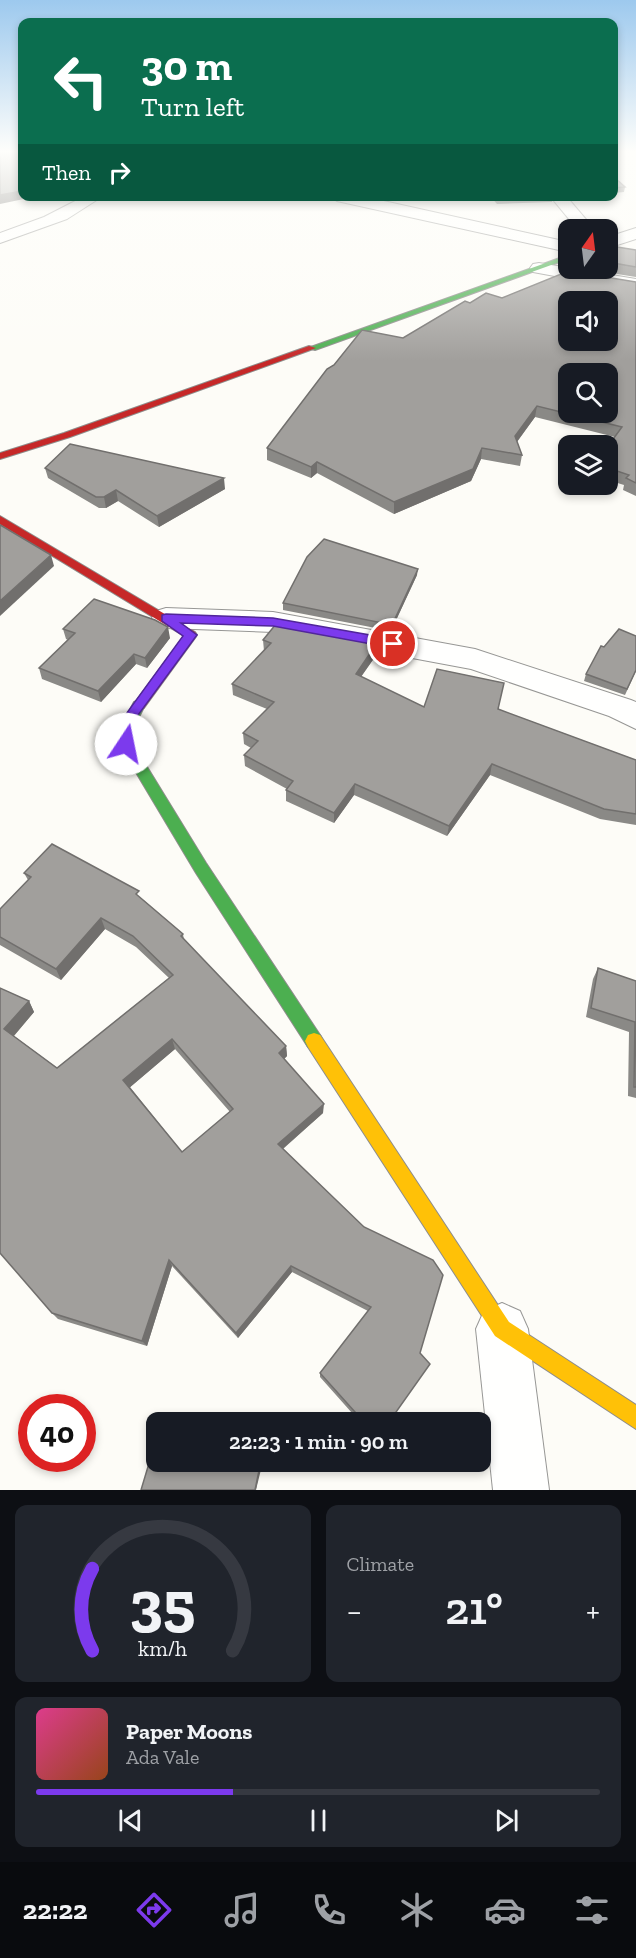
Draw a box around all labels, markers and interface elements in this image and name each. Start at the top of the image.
text: 30 m [141,40,232,91]
icon: left [42,42,120,120]
text: Turn left [141,91,244,123]
icon: right [103,156,136,189]
text: Then [42,159,91,186]
north arrow [558,219,618,279]
map controls [558,219,618,495]
button: sound [558,291,618,351]
button: search [558,363,618,423]
button: layers [558,435,618,495]
pin [367,618,418,669]
icon: arrive [376,627,409,660]
position arrow [94,712,158,776]
speed limit sign: 40 [18,1394,96,1472]
text: 22:23 · 1 min · 90 m [229,1428,408,1455]
text: Climate [347,1552,414,1576]
text: 35 [130,1566,196,1641]
text: 21° [445,1582,503,1636]
text: − [347,1591,362,1630]
text: + [586,1591,600,1630]
text: km/h [138,1636,187,1661]
text: Paper Moons [126,1718,252,1745]
text: Ada Vale [126,1745,199,1769]
icon: previous [114,1804,147,1837]
icon: pause [302,1804,335,1837]
icon: next [490,1804,523,1837]
icon: directions [133,1889,175,1931]
icon: music [221,1889,263,1931]
icon: phone [308,1889,350,1931]
icon: climate [396,1889,438,1931]
icon: car [484,1889,526,1931]
icon: filters [571,1889,613,1931]
text: 22:22 [23,1894,88,1926]

